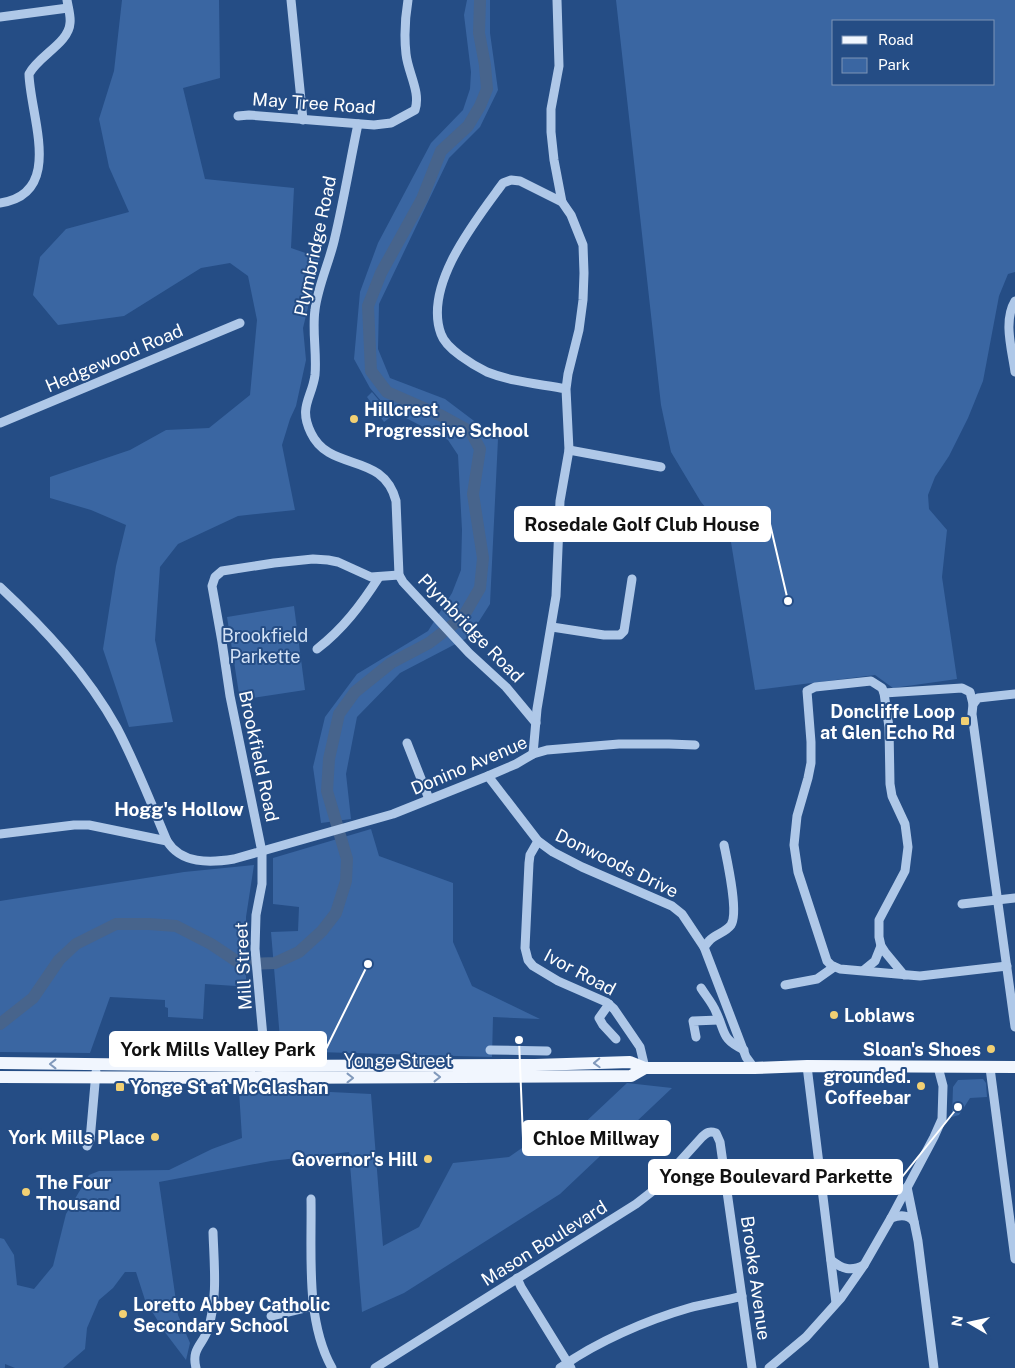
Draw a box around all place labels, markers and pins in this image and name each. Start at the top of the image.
place label: Hillcrest Progressive School [364,399,529,441]
marker: Hillcrest Progressive School [348,413,360,425]
callout: Rosedale Golf Club House [515,507,770,541]
place label: Doncliffe Loop at Glen Echo Rd [820,701,955,743]
marker: Doncliffe Loop at Glen Echo Rd [959,715,971,727]
place label: Loblaws [844,1005,915,1026]
marker: Loblaws [828,1009,840,1021]
callout: York Mills Valley Park [110,1032,326,1066]
place label: Sloan's Shoes [863,1039,981,1060]
marker: Sloan's Shoes [985,1043,997,1055]
place label: grounded. Coffeebar [823,1066,912,1108]
place label: Yonge St at McGlashan [130,1077,329,1098]
marker: grounded. Coffeebar [915,1080,927,1092]
marker: Yonge St at McGlashan [114,1081,126,1093]
callout: Chloe Millway [523,1121,670,1155]
place label: York Mills Place [8,1127,145,1148]
marker: York Mills Place [149,1131,161,1143]
place label: Governor's Hill [291,1149,418,1170]
marker: Governor's Hill [422,1153,434,1165]
callout: Yonge Boulevard Parkette [649,1160,902,1194]
place label: The Four Thousand [36,1172,120,1214]
marker: The Four Thousand [20,1186,32,1198]
place label: Loretto Abbey Catholic Secondary School [133,1294,330,1336]
marker: Loretto Abbey Catholic Secondary School [117,1308,129,1320]

